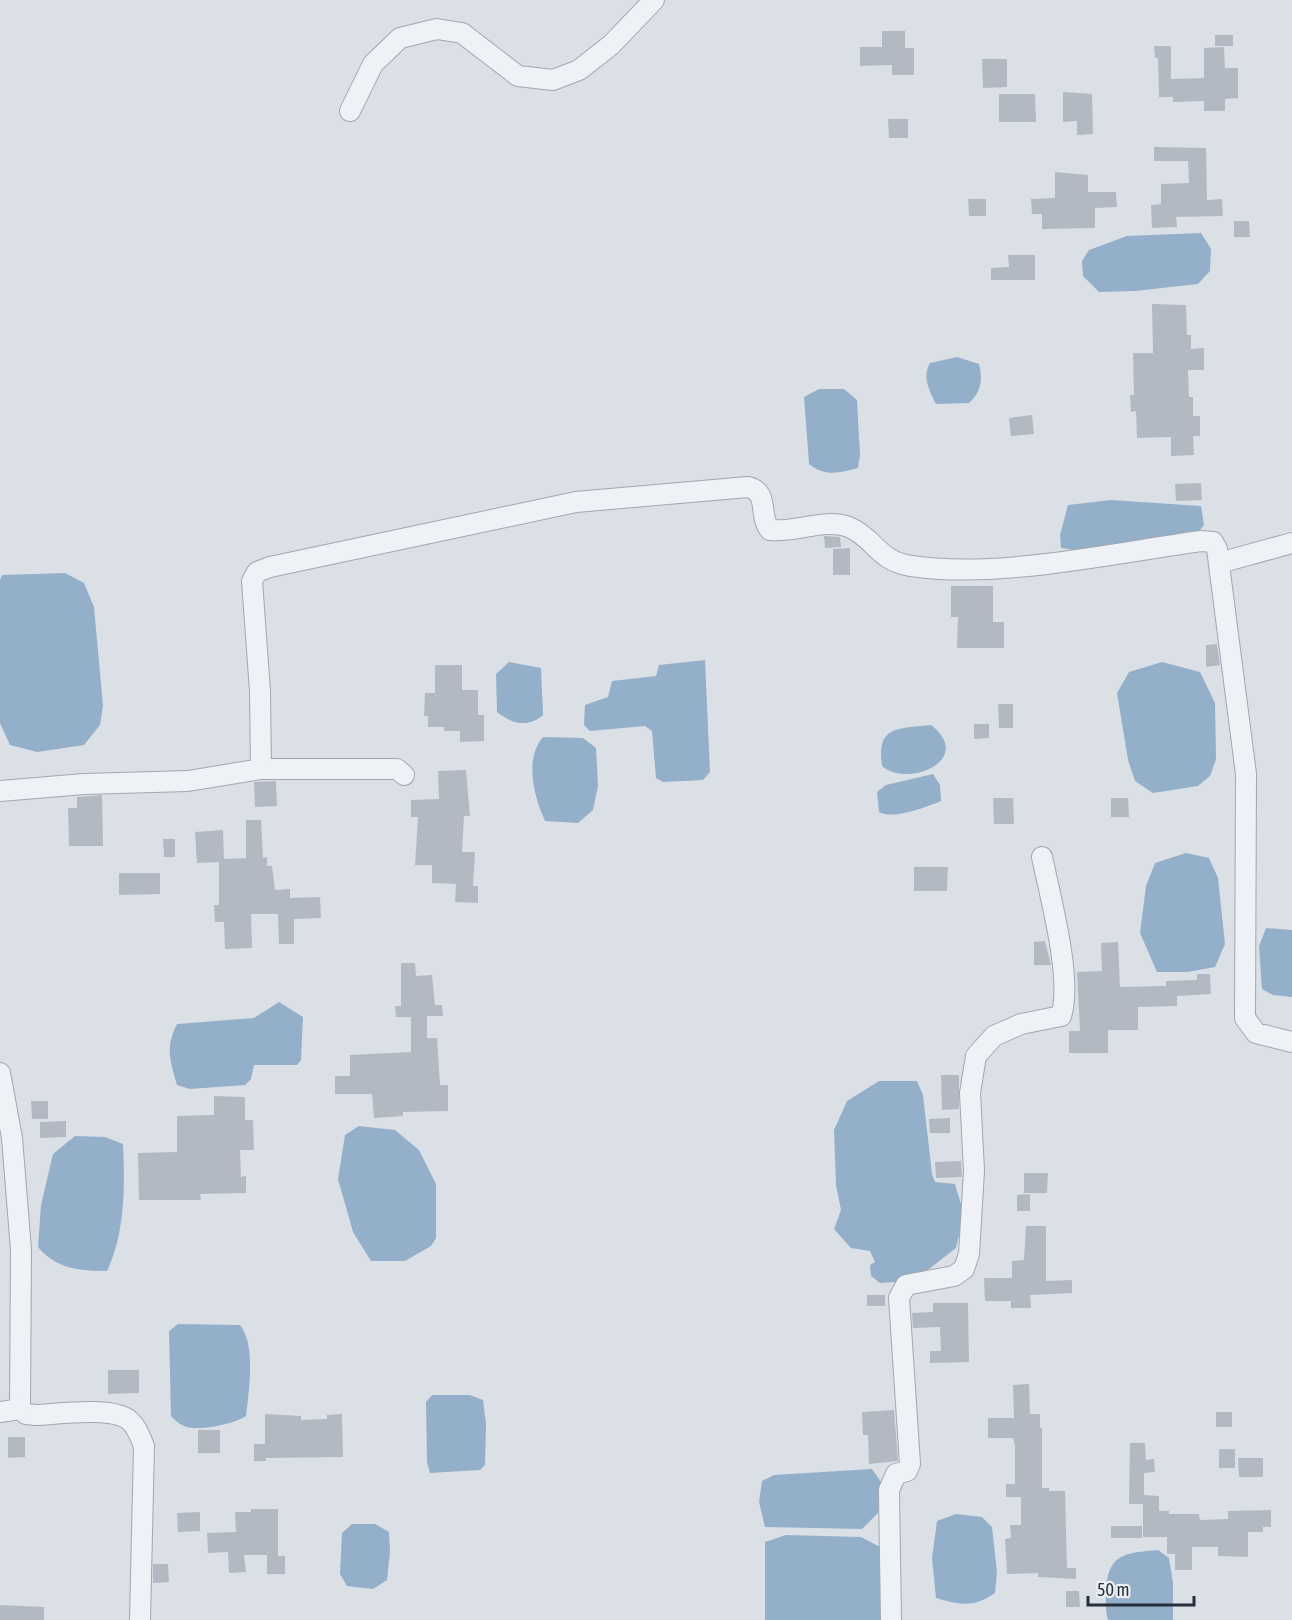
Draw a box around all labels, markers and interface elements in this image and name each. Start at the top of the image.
scale bar [1088,1569,1194,1607]
text: 50 m [1097,1579,1129,1600]

